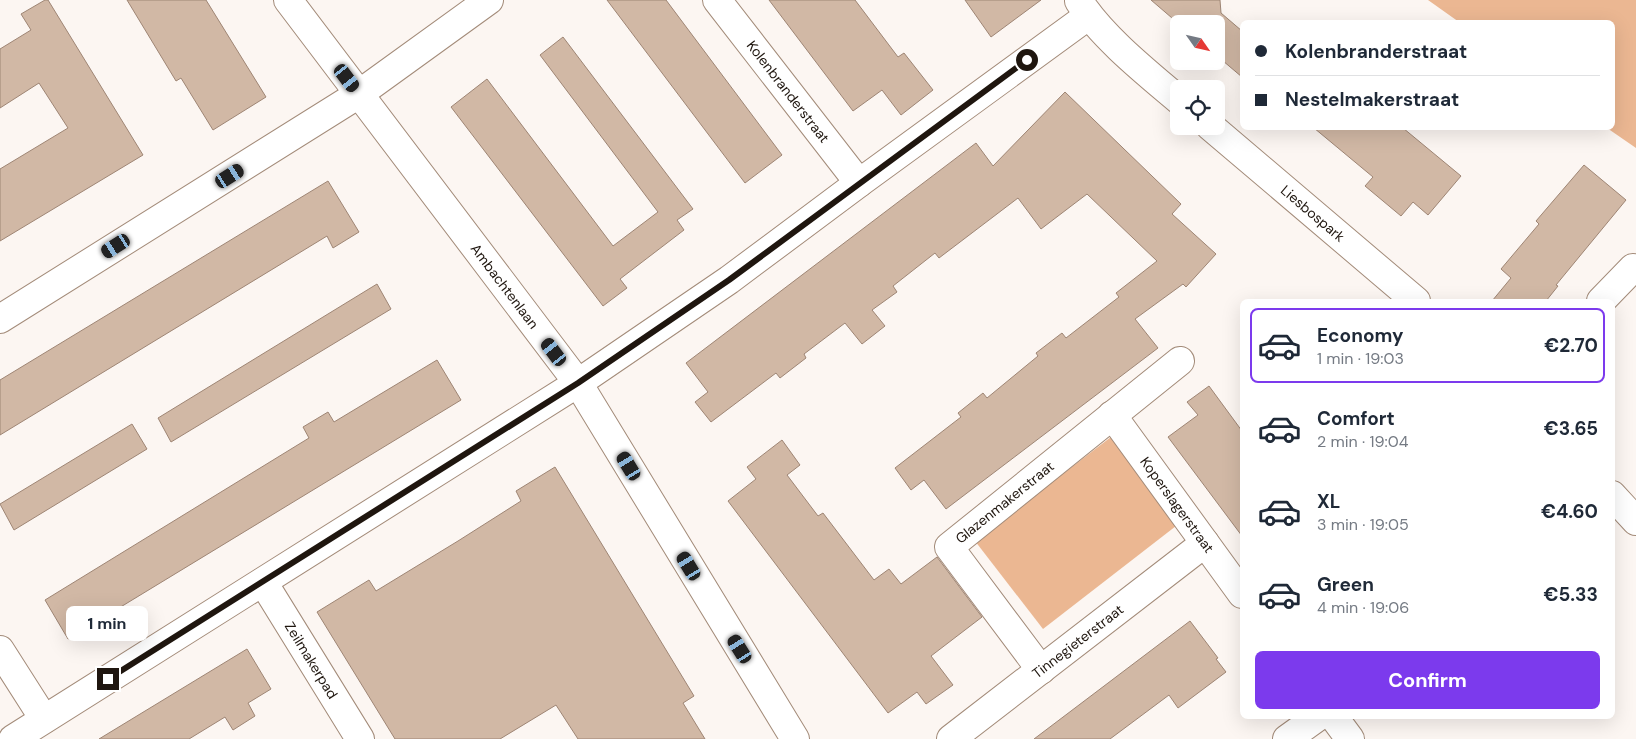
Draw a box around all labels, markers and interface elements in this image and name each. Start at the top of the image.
north arrow [1170,15,1225,70]
map controls [1170,15,1225,135]
street label: Kolenbranderstraat [743,37,833,146]
text: Kolenbranderstraat [1285,39,1467,64]
route start [1016,49,1038,71]
car [331,62,362,94]
button: locate [1170,80,1225,135]
text: Nestelmakerstraat [1285,87,1459,112]
car [213,162,246,190]
street label: Liesbospark [1277,181,1349,246]
car [99,232,132,260]
street label: Ambachtenlaan [467,240,543,332]
icon: car [1257,323,1302,368]
text: Economy [1317,323,1404,348]
text: €2.70 [1544,333,1598,358]
car [538,336,569,368]
text: 1 min · 19:03 [1317,348,1404,369]
icon: car [1257,406,1302,451]
text: Comfort [1317,406,1395,431]
text: €3.65 [1544,416,1598,441]
text: 2 min · 19:04 [1317,431,1408,452]
car [614,449,643,483]
street label: Koperslagerstraat [1136,453,1218,556]
street label: Glazenmakerstraat [952,457,1058,547]
icon: car [1257,489,1302,534]
text: XL [1317,489,1340,514]
text: €4.60 [1541,499,1598,524]
text: 3 min · 19:05 [1317,514,1409,535]
car [674,549,703,583]
icon: car [1257,572,1302,617]
text: Green [1317,572,1374,597]
text: €5.33 [1543,582,1598,607]
text: 4 min · 19:06 [1317,597,1409,618]
street label: Tinnegieterstraat [1028,600,1127,682]
callout: 1 min [67,606,149,642]
text: 1 min [88,613,126,634]
street label: Zeilmakerpad [281,619,342,702]
car [725,632,754,666]
button: Confirm [1255,651,1600,709]
route end [97,668,119,690]

